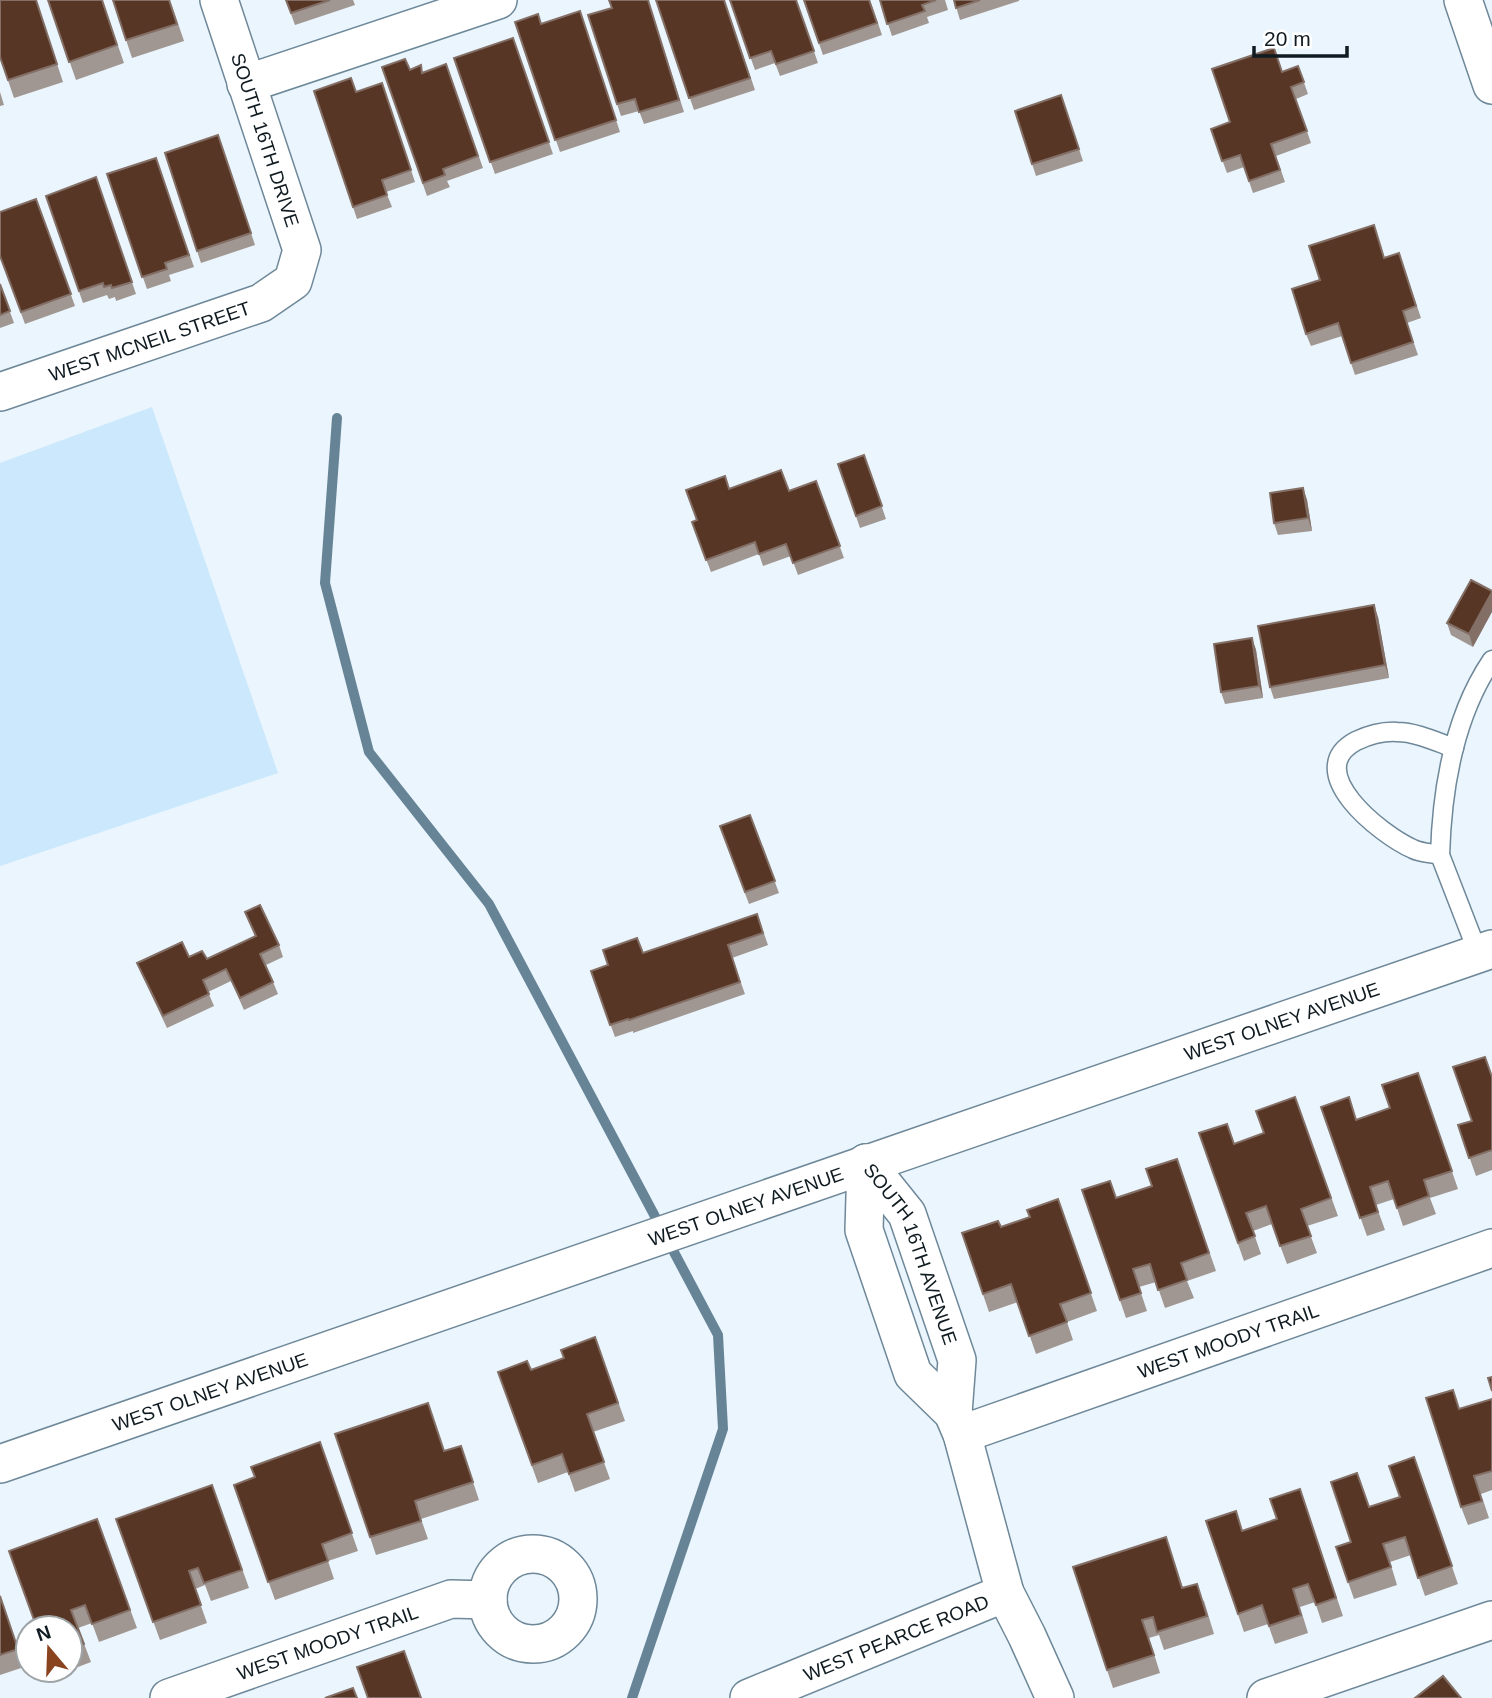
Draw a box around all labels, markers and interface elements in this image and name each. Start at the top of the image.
scale bar [1254,14,1347,58]
text: 20 m [1264,27,1311,50]
street label: SOUTH 16TH DRIVE [227,50,303,230]
street label: WEST MCNEIL STREET [46,297,253,385]
street label: WEST OLNEY AVENUE [1181,978,1382,1064]
street label: SOUTH 16TH AVENUE [860,1159,961,1347]
street label: WEST OLNEY AVENUE [645,1163,846,1250]
street label: WEST MOODY TRAIL [1135,1299,1321,1382]
street label: WEST OLNEY AVENUE [110,1348,310,1435]
street label: WEST PEARCE ROAD [800,1590,992,1685]
street label: WEST MOODY TRAIL [234,1601,421,1684]
north arrow [14,1614,84,1684]
text: N [34,1621,54,1646]

